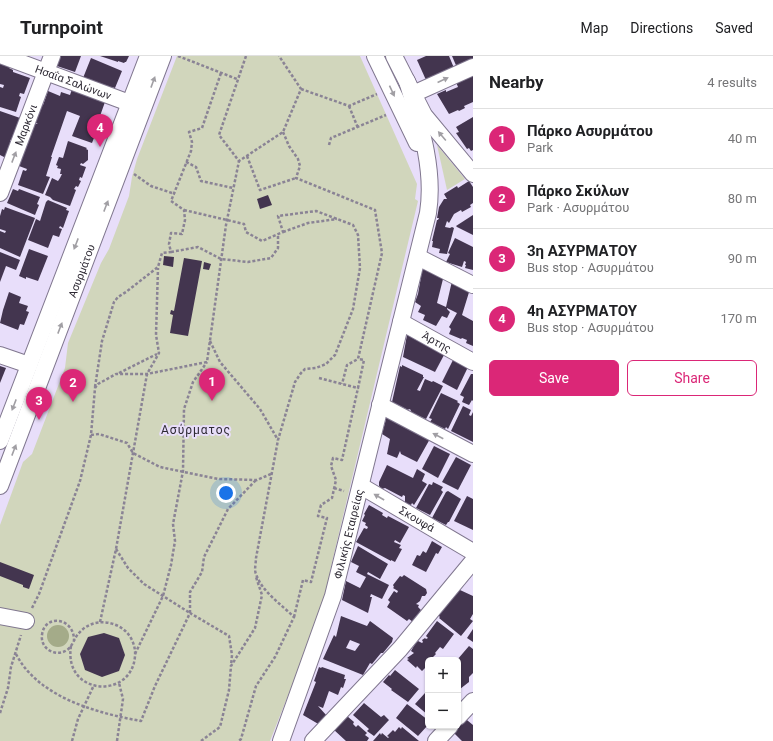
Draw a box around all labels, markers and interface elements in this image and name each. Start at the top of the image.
text: Turnpoint [20,16,103,39]
text: Map [581,20,608,36]
text: Directions [630,20,693,36]
text: Saved [715,20,753,36]
street label: Ησαΐα Σαλώνων [33,62,114,102]
text: Nearby [489,72,544,92]
text: 4 results [707,75,757,90]
one-way arrow [151,76,157,88]
one-way arrow [438,77,449,83]
one-way arrow [389,86,395,97]
street label: Μαρκόνι [12,102,40,147]
pin: 4 [87,114,113,147]
text: Πάρκο Ασυρμάτου [527,122,653,140]
one-way arrow [438,131,446,142]
text: 1 [498,131,506,146]
text: 40 m [728,131,757,146]
text: Park [527,140,553,155]
one-way arrow [11,151,17,163]
text: Πάρκο Σκύλων [527,182,629,200]
text: 2 [498,191,506,206]
text: 80 m [728,191,757,206]
one-way arrow [104,200,110,212]
text: Park · Ασυρμάτου [527,200,629,215]
one-way arrow [72,239,78,251]
street label: Ασυρμάτου [66,242,98,299]
text: 3η ΑΣΥΡΜΑΤΟΥ [527,242,637,260]
text: 3 [498,251,506,266]
text: 90 m [728,251,757,266]
text: Bus stop · Ασυρμάτου [527,260,654,275]
text: 4η ΑΣΥΡΜΑΤΟΥ [527,302,637,320]
text: 4 [498,311,506,326]
text: 170 m [720,311,757,326]
text: Bus stop · Ασυρμάτου [527,320,654,335]
one-way arrow [58,322,64,334]
street label: Άρτης [420,329,454,355]
button: Save [489,360,619,396]
button: Share [627,360,757,396]
pin: 1 [199,368,225,401]
pin: 2 [60,369,86,402]
pin: 3 [26,387,52,420]
one-way arrow [10,399,16,411]
district label: Ασύρματος [161,423,231,437]
one-way arrow [433,433,444,439]
one-way arrow [11,443,17,455]
your location [216,483,236,503]
street label: Φιλικής Εταιρείας [331,488,366,580]
one-way arrow [373,493,385,500]
street label: Σκουφά [397,504,438,535]
map controls [425,657,461,729]
button: + [425,657,461,693]
button: − [425,693,461,729]

